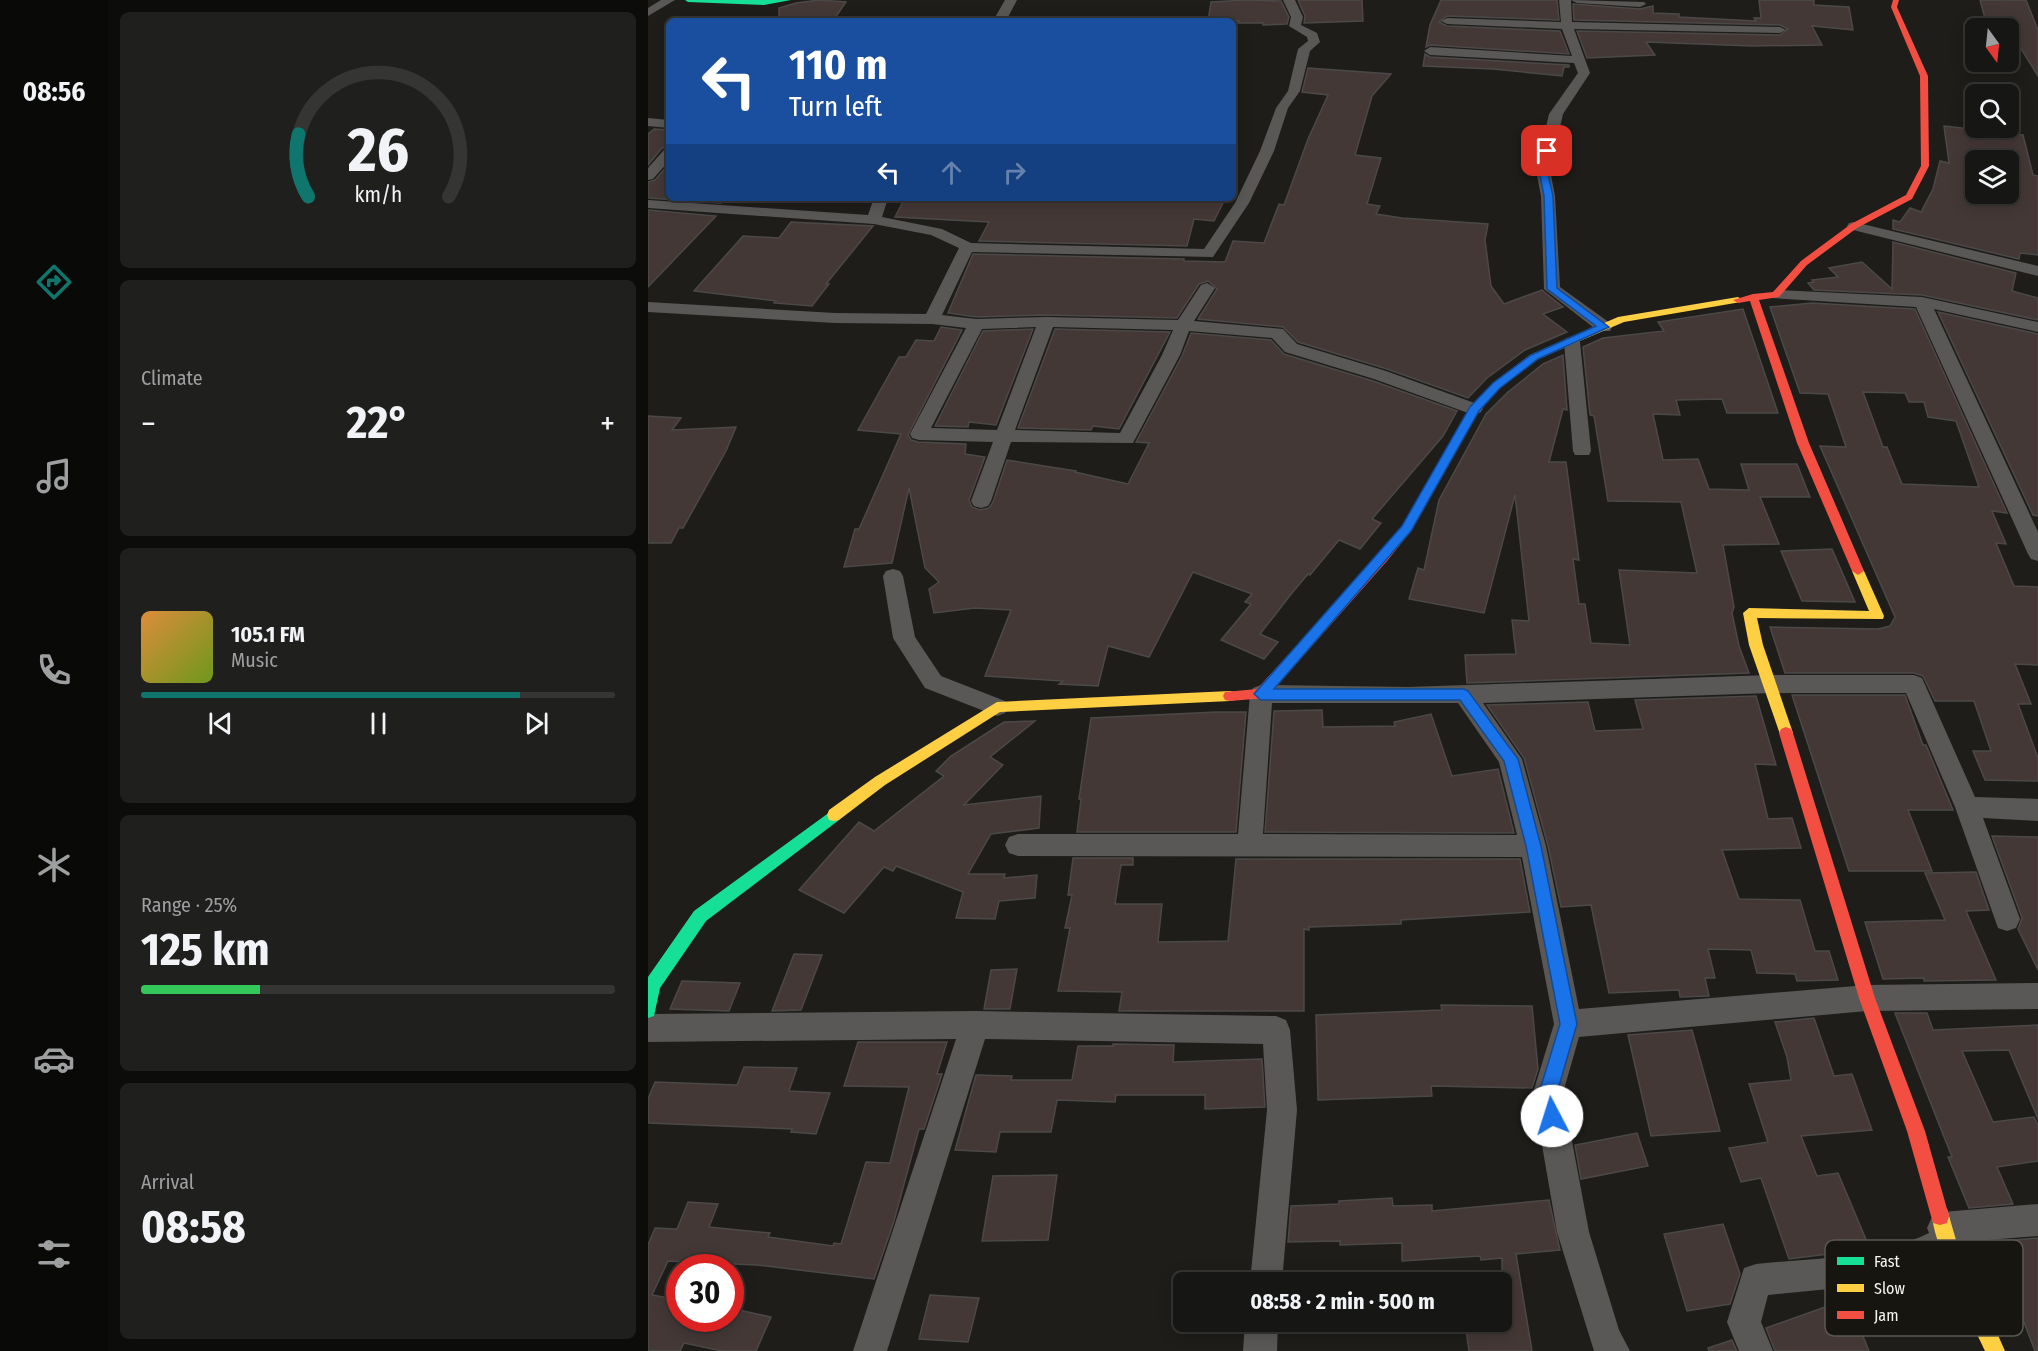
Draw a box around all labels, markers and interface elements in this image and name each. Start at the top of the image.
north arrow [1965,18,2019,72]
map controls [1965,18,2019,204]
text: 110 m [789,40,888,90]
icon: left [690,42,768,120]
text: 08:56 [23,76,85,108]
button: search [1965,84,2019,138]
text: Turn left [789,91,882,123]
text: 26 [346,113,409,188]
pin [1521,125,1572,176]
icon: arrive [1530,134,1563,167]
button: layers [1965,150,2019,204]
icon: left [872,156,905,189]
icon: ahead [935,156,968,189]
icon: right [998,156,1031,189]
text: km/h [354,182,402,208]
icon: directions [33,261,75,303]
text: Climate [141,366,203,390]
text: 22° [347,396,409,450]
text: − [141,404,156,444]
text: + [600,404,615,444]
icon: music [33,455,75,497]
text: 105.1 FM [231,621,305,648]
text: Music [231,648,278,672]
icon: phone [33,649,75,691]
icon: previous [204,707,237,740]
icon: pause [362,707,395,740]
icon: next [520,707,553,740]
icon: climate [33,844,75,886]
text: Range · 25% [141,893,237,917]
text: 125 km [141,923,270,977]
icon: car [33,1038,75,1080]
position arrow [1520,1084,1584,1148]
text: Arrival [141,1170,194,1194]
text: 08:58 [141,1200,246,1254]
icon: filters [33,1233,75,1275]
legend [1825,1240,2023,1336]
text: Fast [1874,1252,1901,1271]
speed limit sign: 30 [666,1254,744,1332]
text: Slow [1874,1279,1905,1298]
text: 08:58 · 2 min · 500 m [1250,1288,1435,1315]
text: Jam [1874,1306,1899,1325]

